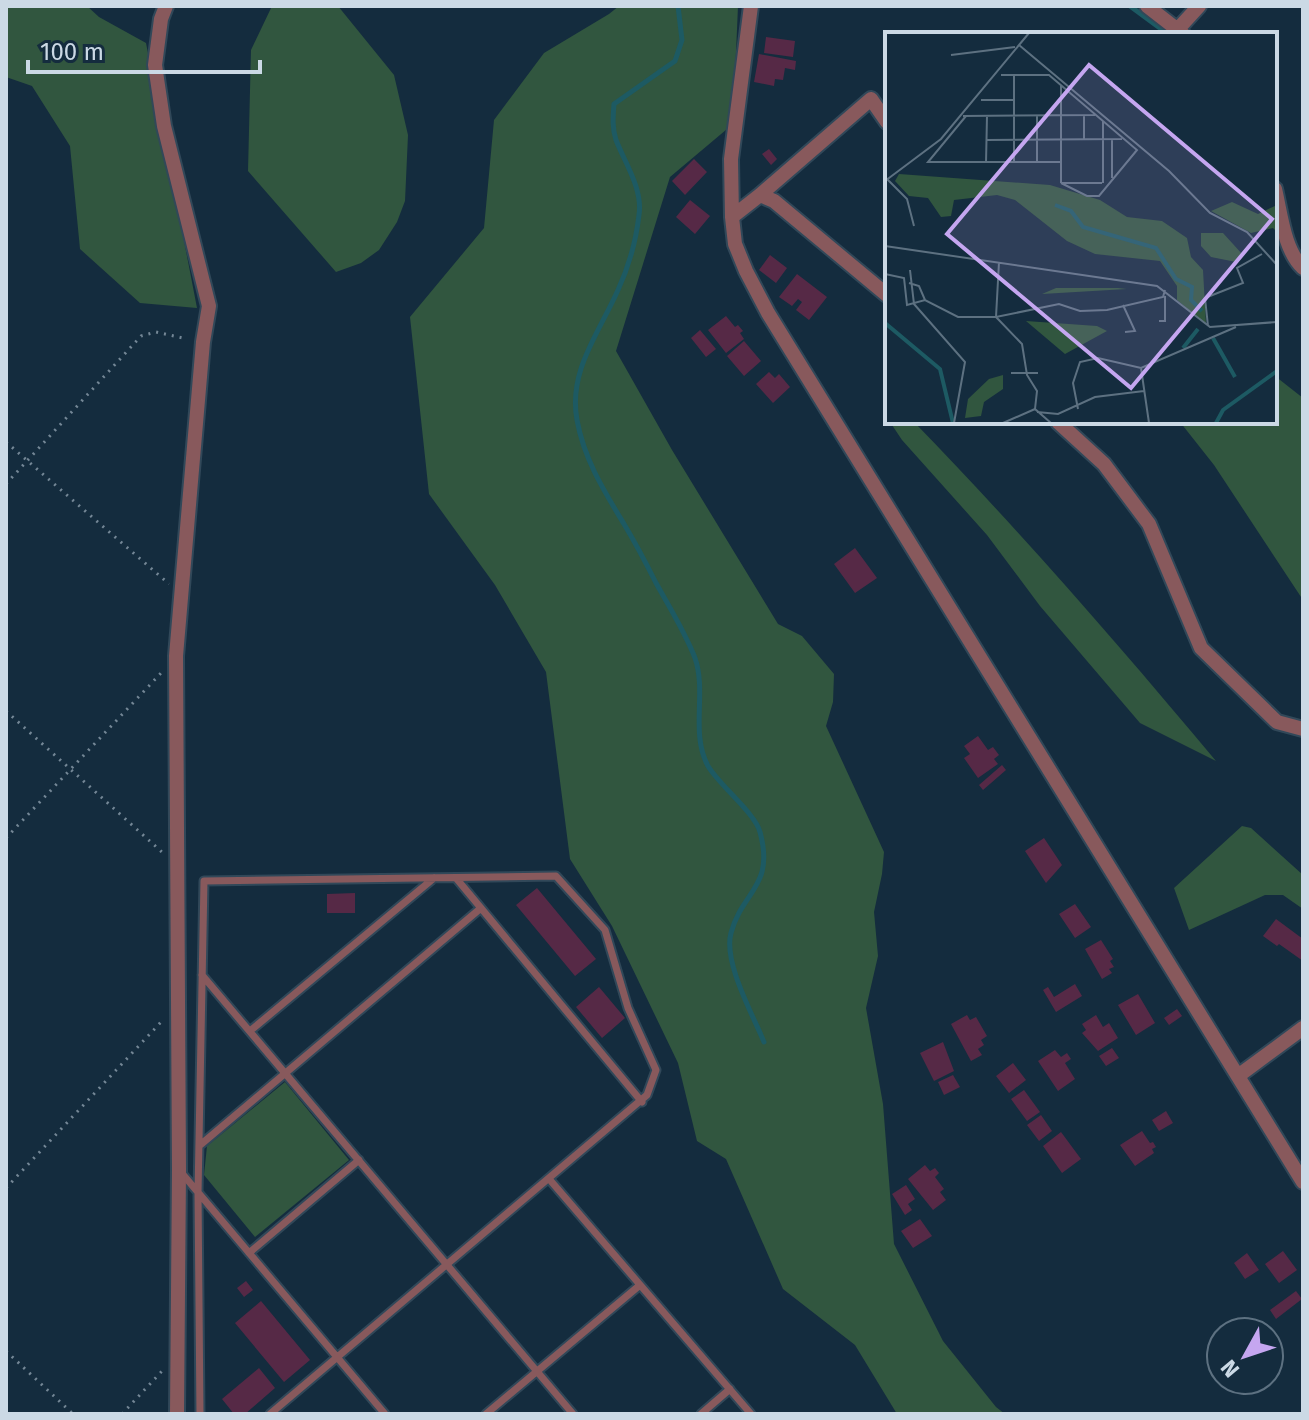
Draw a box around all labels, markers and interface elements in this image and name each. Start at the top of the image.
scale bar [28,24,260,74]
inset map [885,32,1277,424]
text: 100 m [40,38,104,66]
north arrow [1205,1316,1285,1396]
text: N [1215,1354,1245,1383]

